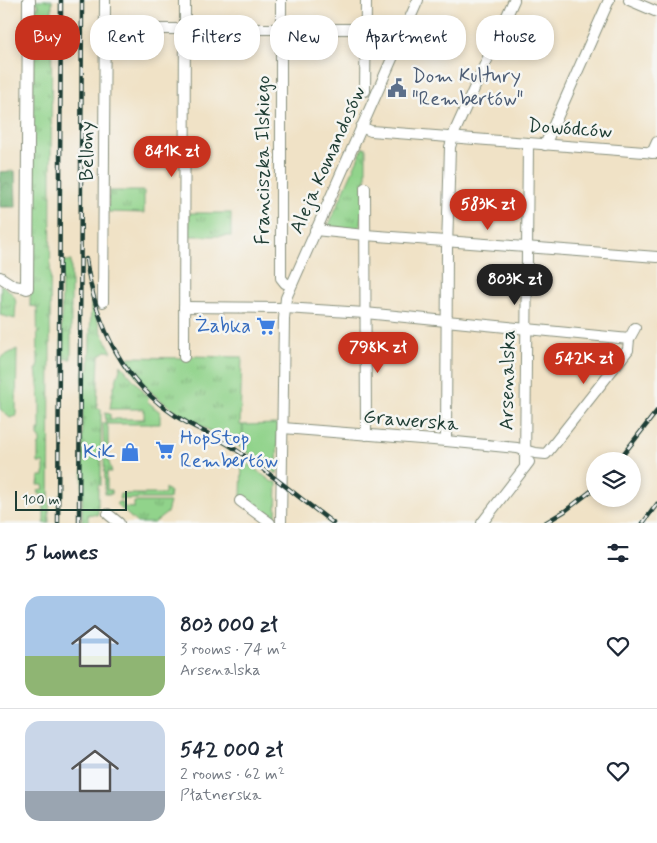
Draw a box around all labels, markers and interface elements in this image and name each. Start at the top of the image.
chip: Buy [15,15,80,60]
chip: Rent [90,15,164,60]
chip: Filters [174,15,260,60]
chip: New [270,15,338,60]
chip: Apartment [348,15,466,60]
chip: House [476,15,554,60]
place label: Dom Kultury "Rembertów" [412,63,523,113]
street label: Franciszka Ilskiego [250,75,277,245]
public building icon: Dom Kultury "Rembertów" [386,77,408,99]
street label: Aleja Komandosów [283,82,373,238]
street label: Dowódców [527,113,613,145]
street label: Bellony [74,121,101,181]
pin: 841K zł [126,136,218,178]
text: 841K zł [145,141,199,162]
pin: 583K zł [442,188,534,231]
text: 583K zł [461,194,515,215]
pin: 803K zł [469,264,561,306]
text: 803K zł [488,269,542,290]
place label: Żabka [195,313,251,340]
supermarket icon: Żabka [255,315,277,337]
street label: Arsenalska [494,329,522,431]
pin: 798K zł [332,332,424,374]
text: 798K zł [349,337,407,358]
pin: 542K zł [538,342,630,385]
text: 542K zł [555,348,613,369]
street label: Grawerska [362,403,461,439]
place label: HopStop Rembertów [180,425,278,475]
place label: KiK [83,439,115,466]
supermarket icon: HopStop Rembertów [154,439,176,461]
shop icon: KiK [119,441,141,463]
map controls [586,452,641,507]
button: layers [586,452,641,507]
scale bar [15,488,128,511]
text: 100 m [22,491,60,509]
text: 5 homes [25,539,98,567]
icon: filters [604,539,632,567]
text: 803 000 zł [180,611,278,639]
icon: home [65,616,125,676]
icon: heart [604,632,632,660]
text: 3 rooms · 74 m² [180,639,287,660]
text: Arsenalska [180,660,261,681]
text: 542 000 zł [180,736,283,764]
icon: home [65,741,125,801]
icon: heart [604,757,632,785]
text: 2 rooms · 62 m² [180,764,285,785]
text: Płatnerska [180,785,261,806]

